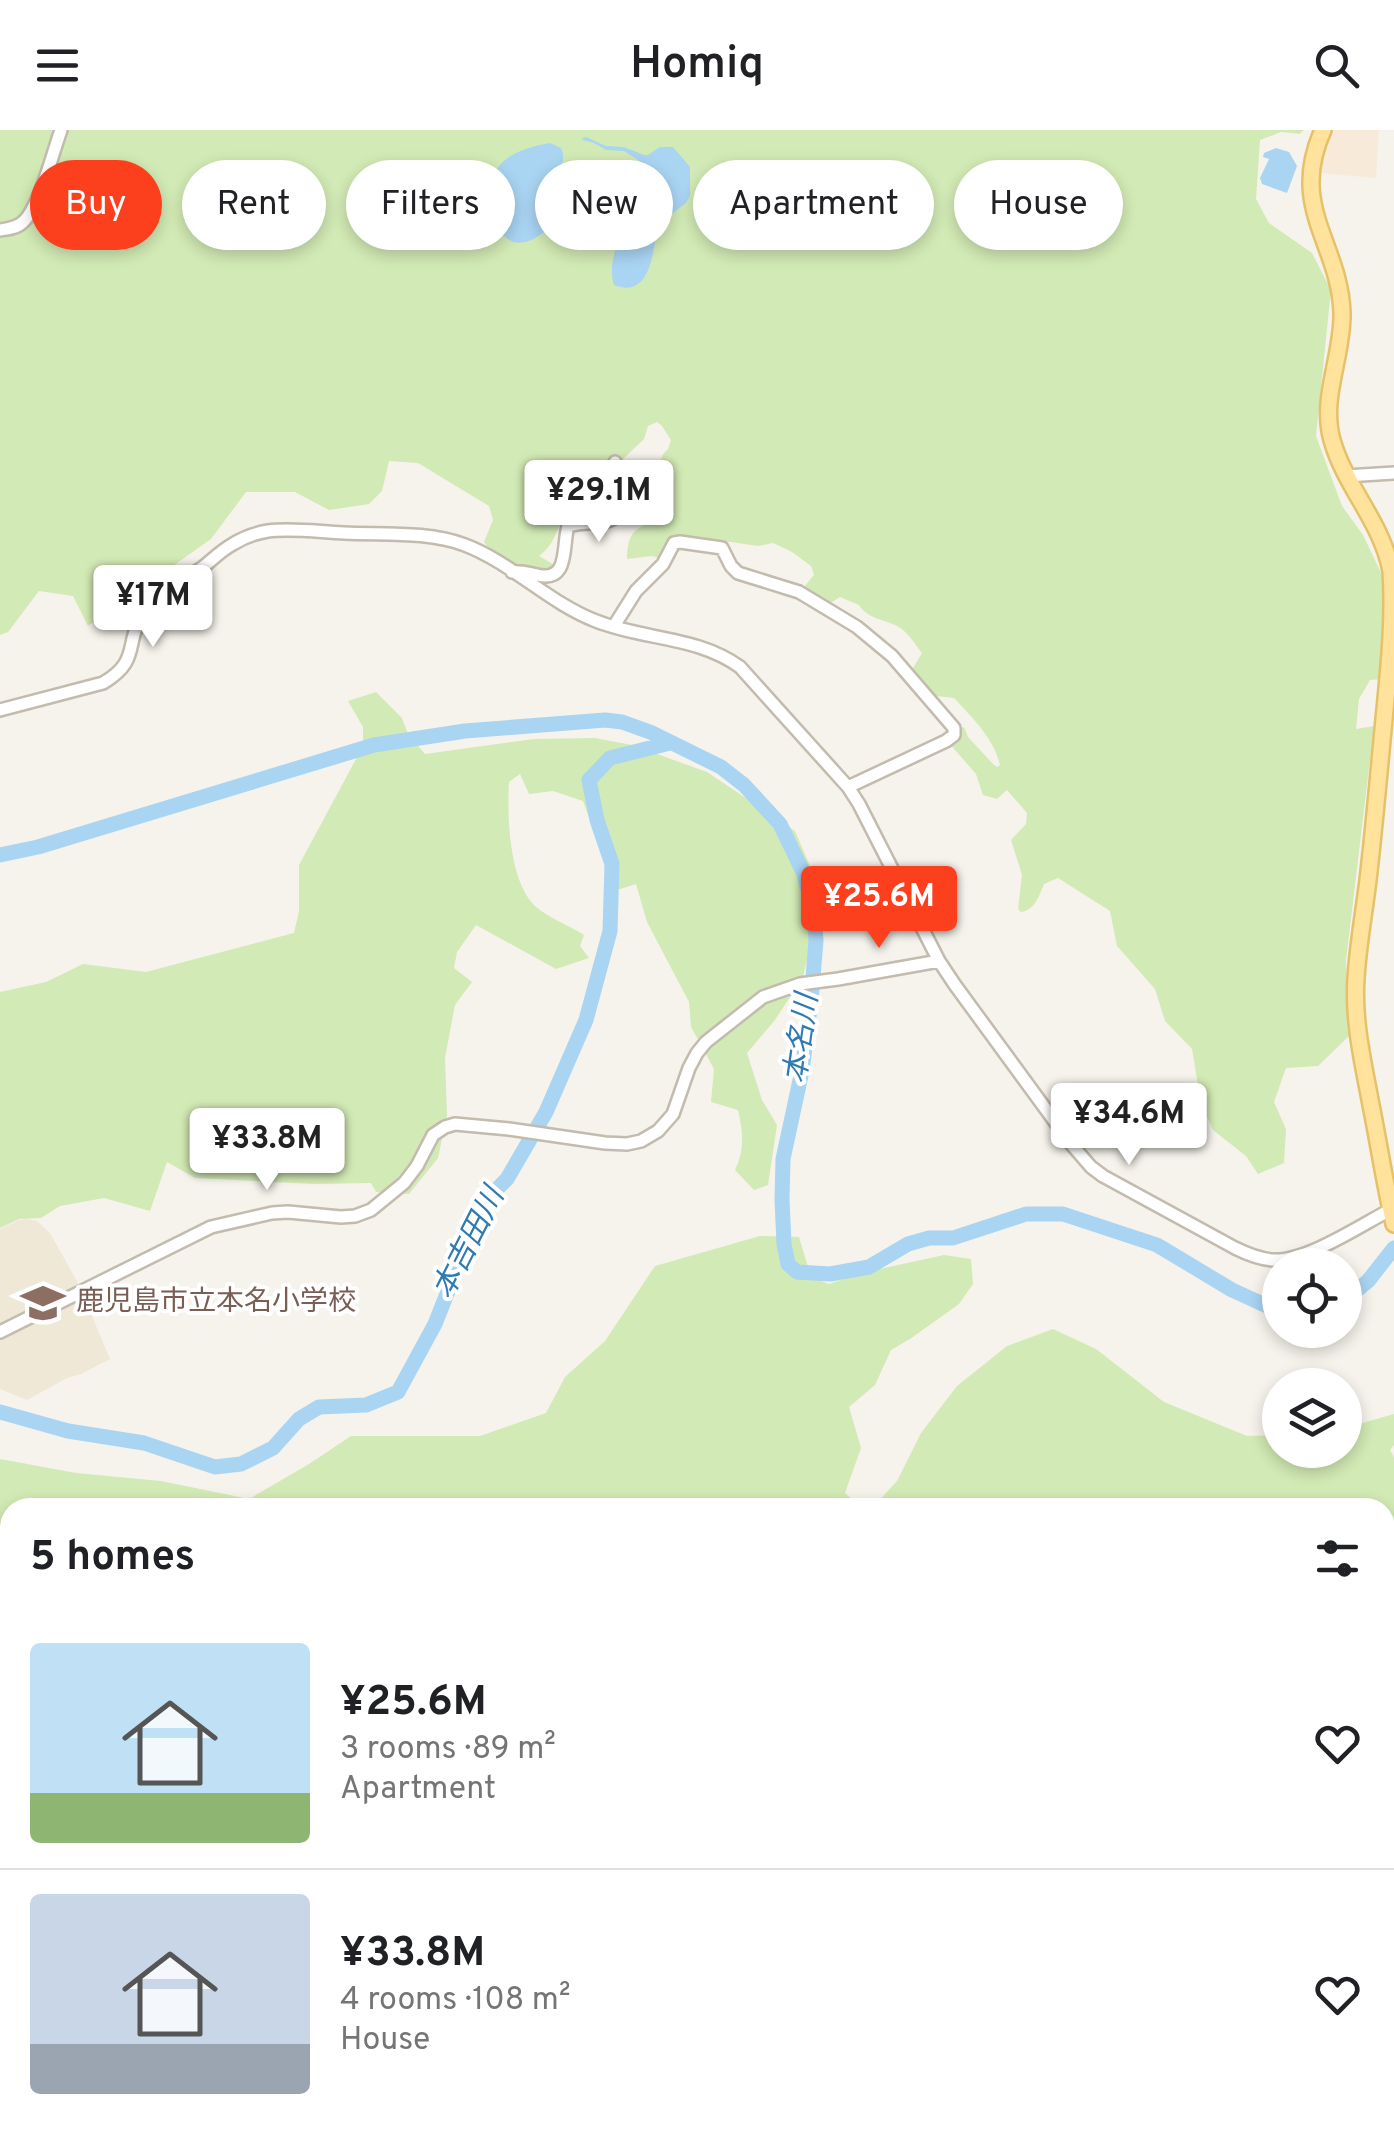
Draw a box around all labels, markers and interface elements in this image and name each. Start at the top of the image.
text: Homiq [630,37,764,94]
icon: menu [30,38,85,93]
icon: search [1309,38,1364,93]
chip: Buy [30,160,162,250]
chip: Rent [182,160,326,250]
chip: Filters [346,160,515,250]
chip: New [535,160,673,250]
chip: Apartment [693,160,934,250]
chip: House [954,160,1123,250]
pin: ¥29.1M [518,460,680,545]
text: ¥29.1M [546,472,652,512]
pin: ¥17M [94,565,212,650]
text: ¥17M [115,577,191,617]
pin: ¥25.6M [798,866,960,951]
text: ¥25.6M [823,878,935,918]
water label: 本名川 [778,989,828,1086]
pin: ¥34.6M [1048,1083,1210,1168]
text: ¥34.6M [1073,1095,1185,1135]
pin: ¥33.8M [186,1108,348,1193]
text: ¥33.8M [212,1120,322,1160]
water label: 本吉田川 [426,1179,515,1306]
map controls [1262,1248,1362,1468]
button: locate [1262,1248,1362,1348]
school or university icon: 鹿児島市立本名小学校 [19,1279,67,1327]
place label: 鹿児島市立本名小学校 [76,1285,356,1321]
button: layers [1262,1368,1362,1468]
icon: filters [1310,1531,1365,1586]
text: 5 homes [30,1532,195,1585]
text: ¥25.6M [340,1677,487,1730]
icon: home [110,1683,230,1803]
icon: heart [1310,1716,1365,1771]
text: 3 rooms · 89 m² [340,1730,556,1770]
text: Apartment [340,1770,496,1810]
text: ¥33.8M [340,1928,485,1981]
icon: home [110,1934,230,2054]
icon: heart [1310,1967,1365,2022]
text: 4 rooms · 108 m² [340,1981,571,2021]
text: House [340,2021,430,2061]

